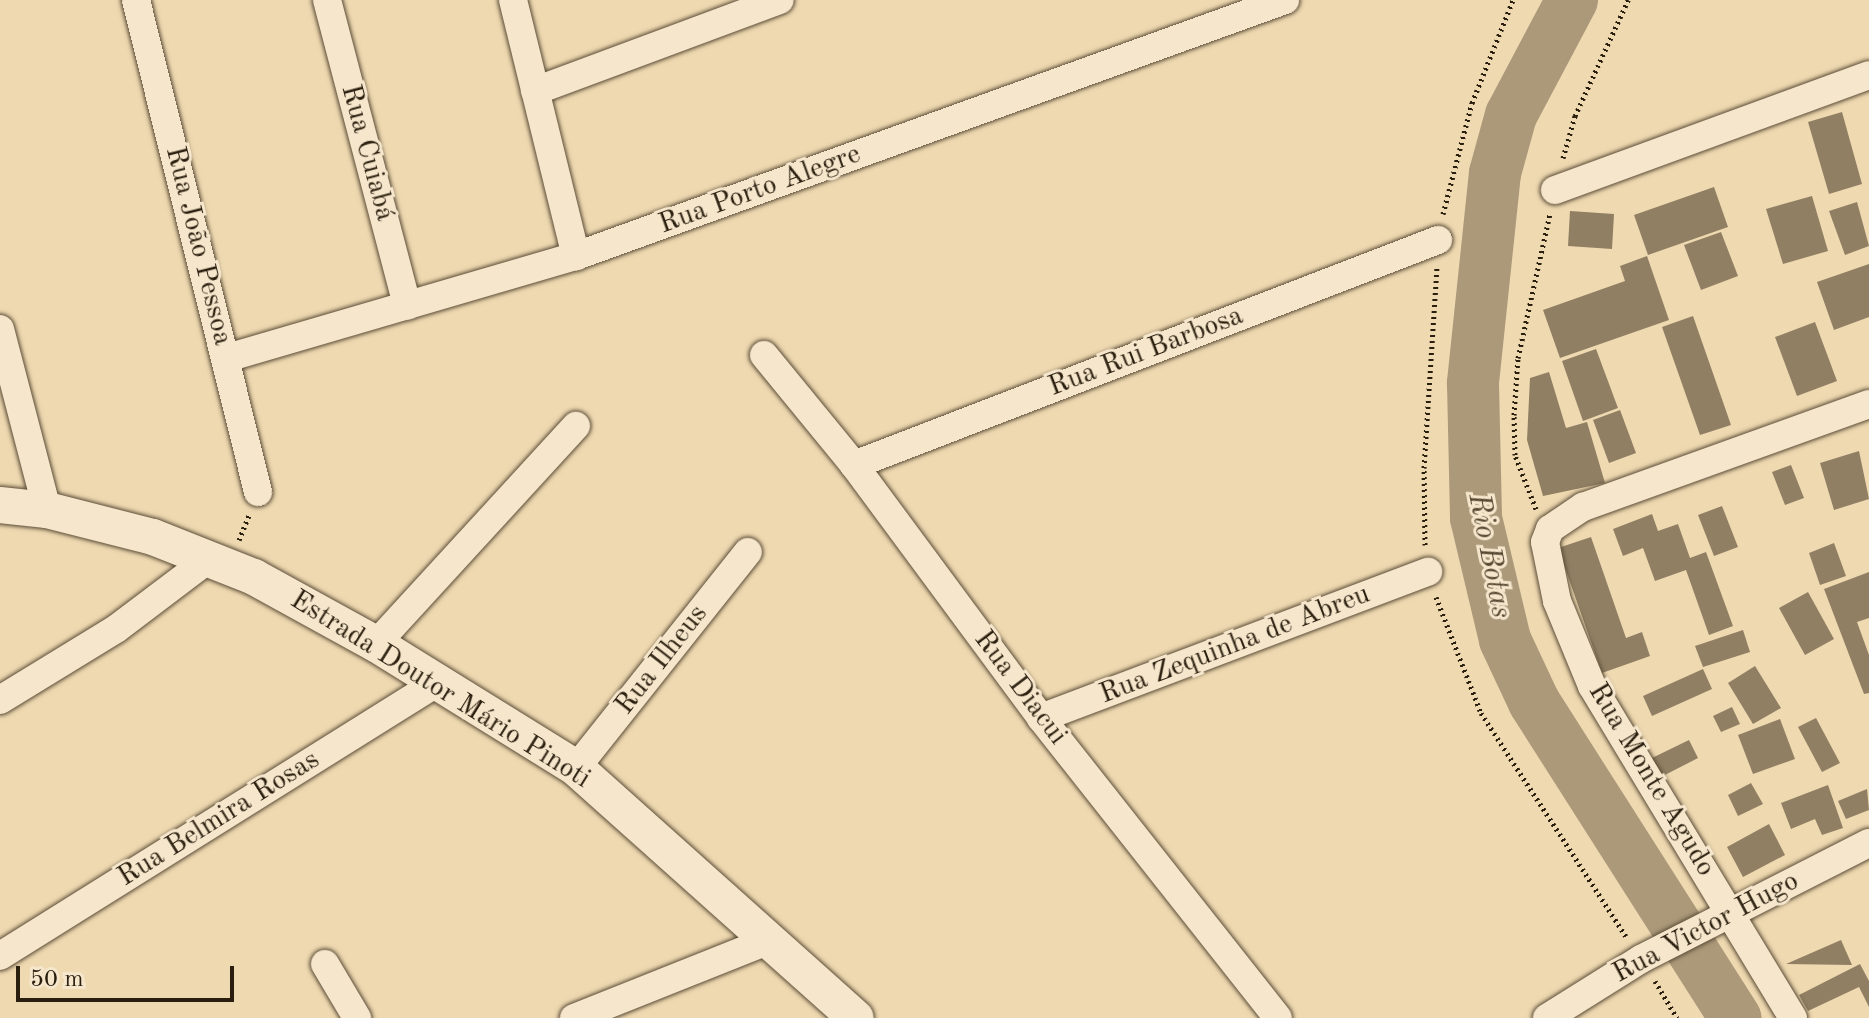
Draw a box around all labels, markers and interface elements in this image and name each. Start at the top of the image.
street label: Rua Cuiabá [333,81,401,225]
street label: Rua Porto Alegre [654,138,866,242]
street label: Rua João Pessoa [157,143,239,349]
street label: Rua Rui Barbosa [1044,299,1248,405]
water label: Rio Botas [1459,490,1519,622]
street label: Rua Zequinha de Abreu [1095,578,1375,712]
street label: Estrada Doutor Mário Pinoti [284,584,596,796]
street label: Rua Ilheus [609,598,715,722]
street label: Rua Diacui [966,624,1074,752]
street label: Rua Monte Agudo [1580,677,1722,883]
street label: Rua Belmira Rosas [112,743,326,895]
street label: Rua Victor Hugo [1607,865,1805,991]
scale bar [20,950,238,1000]
text: 50 m [30,968,84,992]

